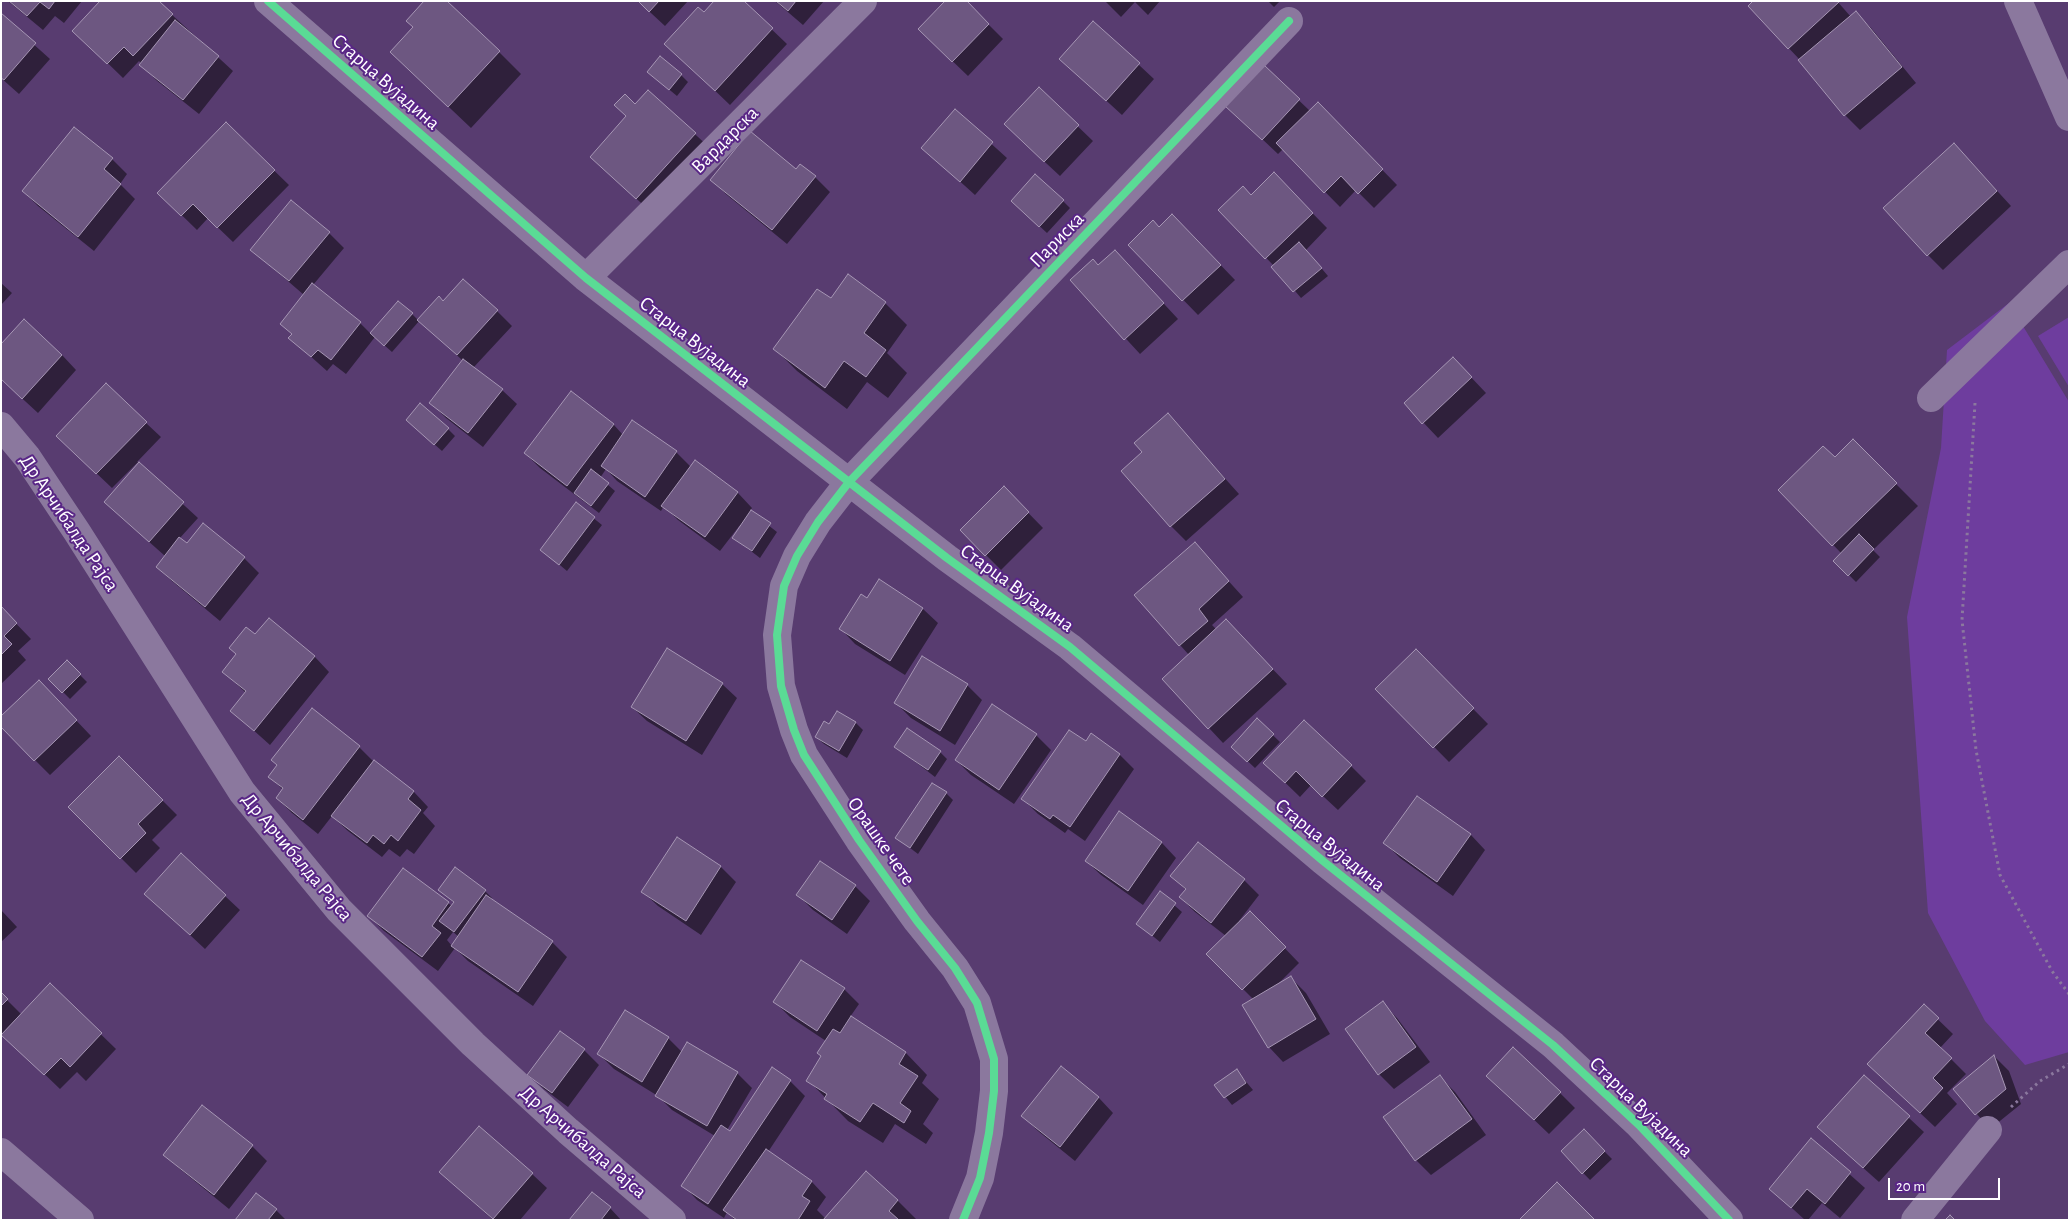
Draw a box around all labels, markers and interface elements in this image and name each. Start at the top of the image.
street label: Старца Вујадина [327,29,445,135]
street label: Вардарска [686,101,764,179]
street label: Париска [1025,207,1089,273]
street label: Старца Вујадина [634,291,756,393]
street label: Др Арчибалда Рајса [14,450,124,596]
street label: Старца Вујадина [955,539,1079,637]
street label: Др Арчибалда Рајса [236,788,358,926]
street label: Орашке чете [842,792,920,890]
street label: Старца Вујадина [1270,793,1390,897]
street label: Старца Вујадина [1584,1051,1698,1163]
street label: Др Арчибалда Рајса [515,1080,651,1204]
scale bar [1890,1168,2002,1200]
text: 20 m [1896,1179,1925,1194]

